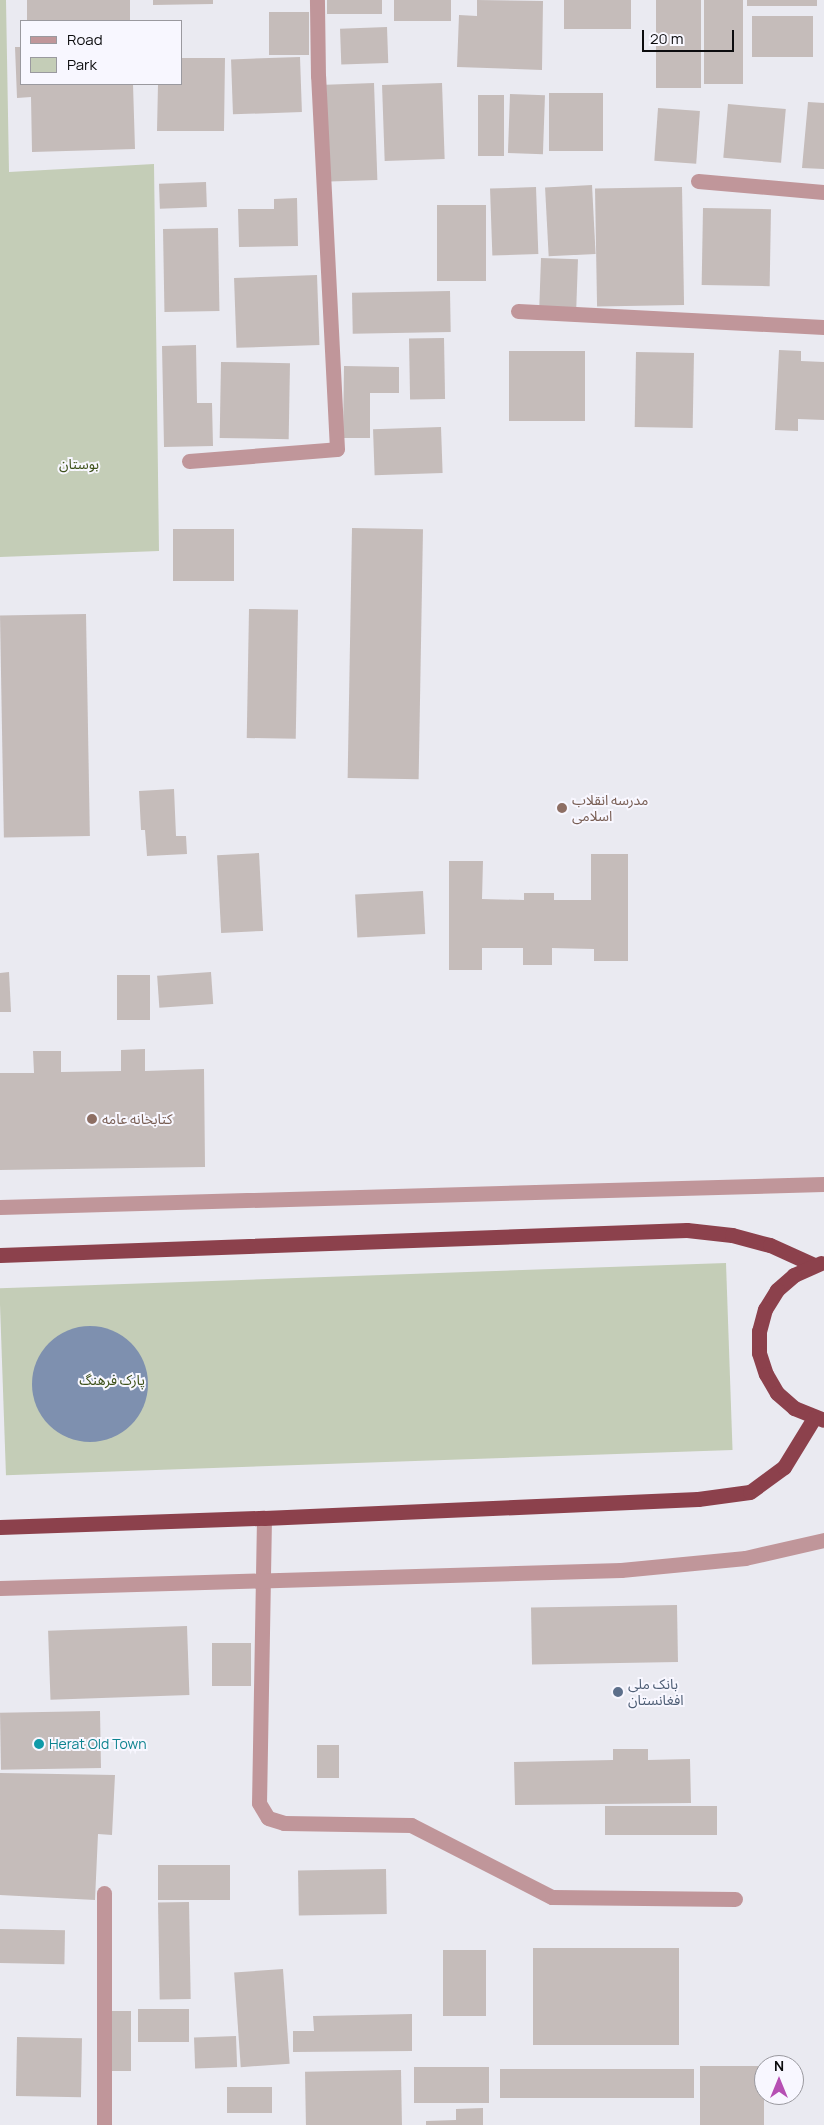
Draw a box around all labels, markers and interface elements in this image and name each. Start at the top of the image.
legend [20,20,182,85]
scale bar [644,20,736,52]
text: 20 m [650,28,683,49]
text: Road [67,29,103,50]
text: Park [67,54,97,75]
park label: بوستان [59,456,99,472]
place label: مدرسه انقلاب اسلامی [572,792,648,824]
marker: مدرسه انقلاب اسلامی [556,802,568,814]
place label: کتابخانه عامه [102,1111,172,1127]
marker: کتابخانه عامه [86,1113,98,1125]
park label: پارک فرهنگ [79,1372,145,1388]
place label: بانک ملی افغانستان [628,1676,684,1708]
marker: بانک ملی افغانستان [612,1686,624,1698]
place label: Herat Old Town [49,1736,147,1752]
marker: Herat Old Town [33,1738,45,1750]
north arrow [754,2055,804,2105]
text: N [774,2056,784,2075]

